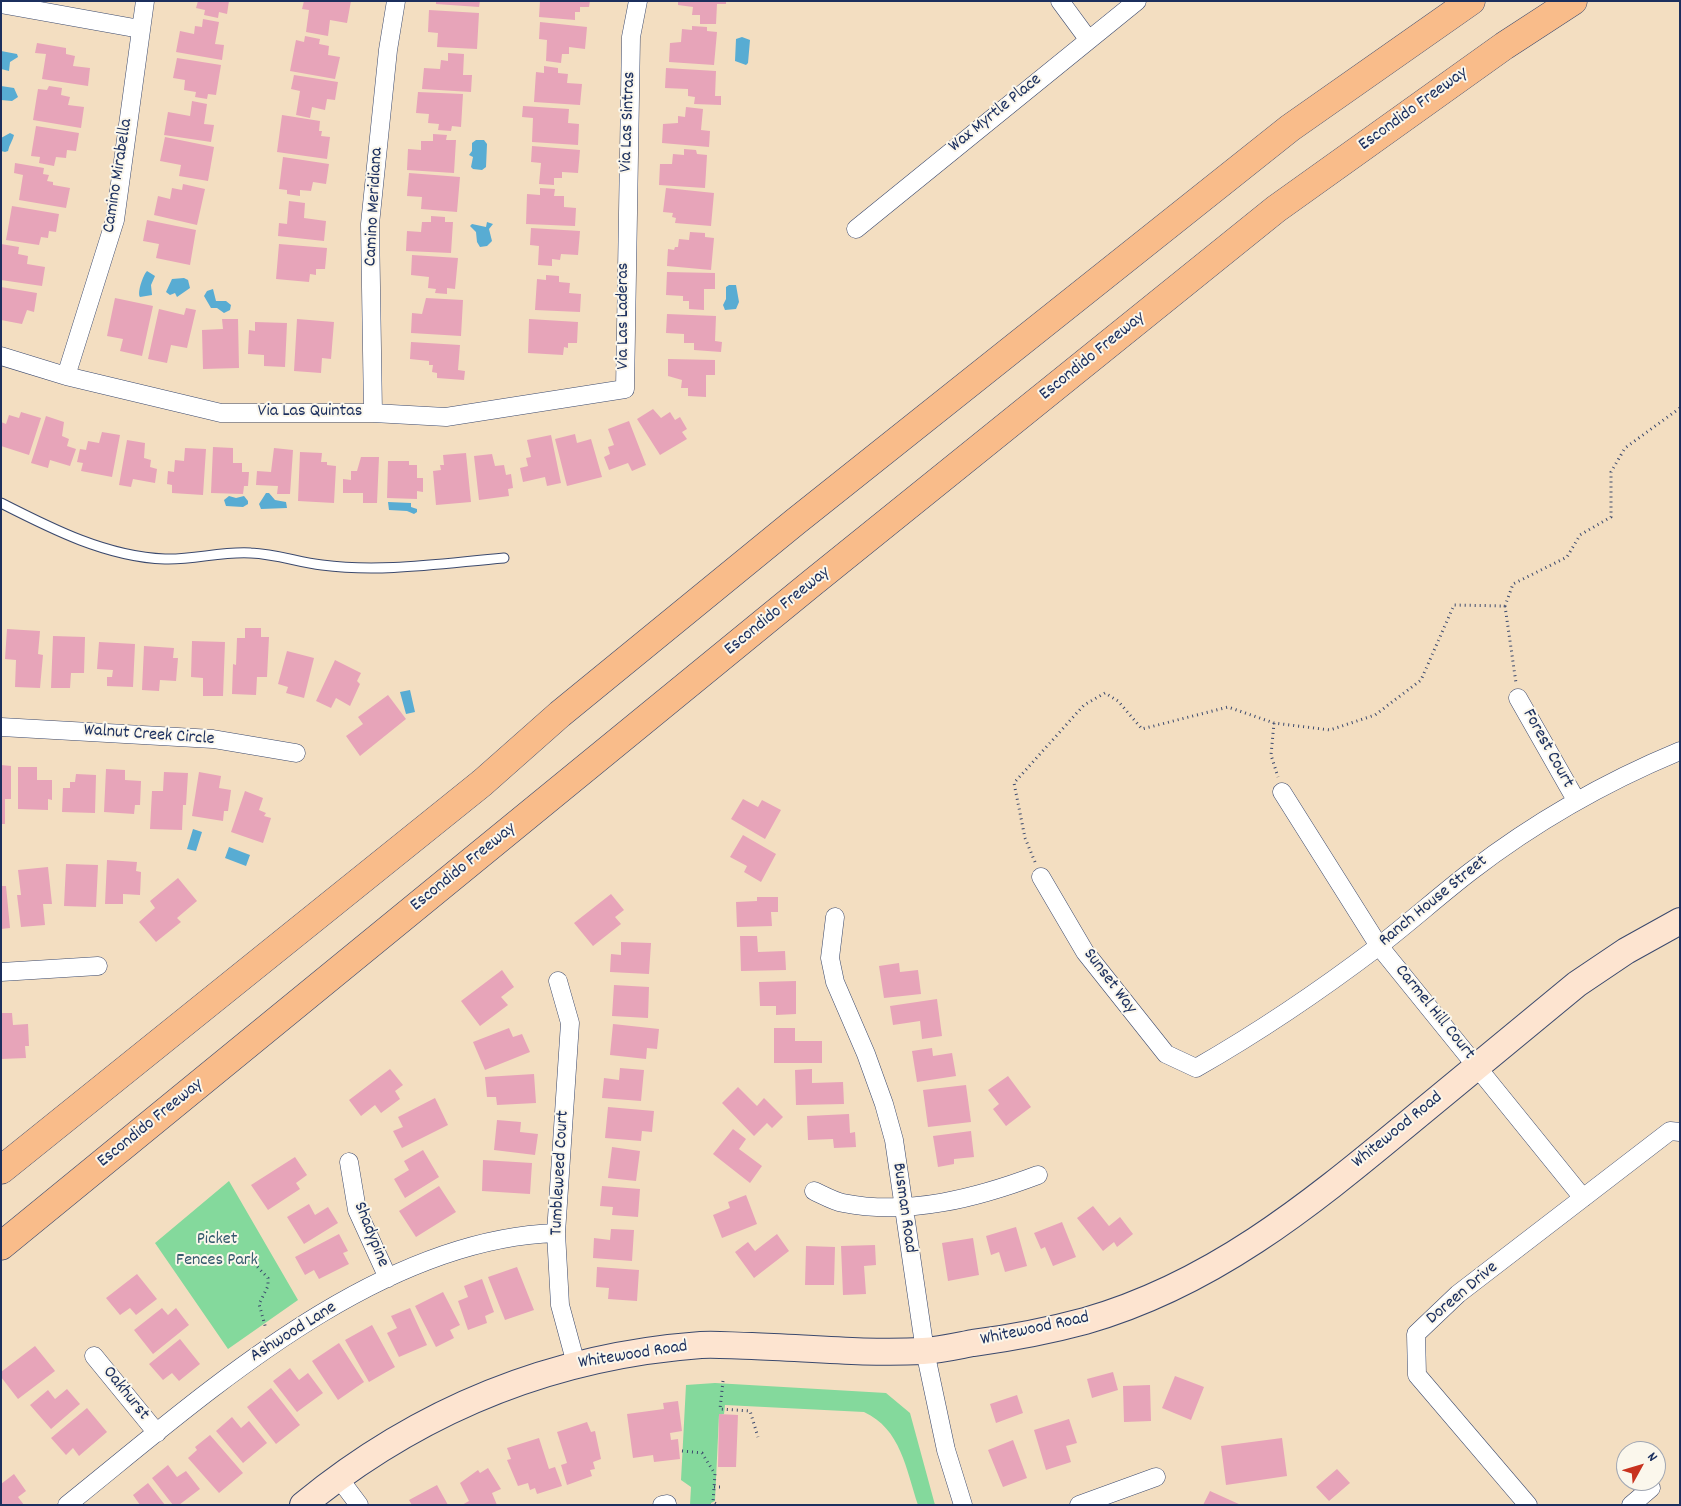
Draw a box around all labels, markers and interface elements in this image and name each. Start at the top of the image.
street label: Escondido Freeway [1355,63,1473,157]
street label: Wax Myrtle Place [945,70,1047,158]
street label: Via Las Sintras [616,71,642,173]
street label: Camino Mirabella [99,117,139,235]
street label: Camino Meridiana [361,147,389,267]
street label: Via Las Laderas [614,263,636,369]
street label: Escondido Freeway [1036,308,1150,406]
street label: Via Las Quintas [258,402,362,424]
street label: Escondido Freeway [721,563,835,661]
street label: Forest Court [1516,706,1578,792]
street label: Walnut Creek Circle [83,721,215,751]
street label: Escondido Freeway [407,819,521,917]
street label: Ranch House Street [1375,852,1493,952]
street label: Sunset Way [1077,945,1141,1019]
street label: Carmel Hill Court [1389,961,1479,1065]
street label: Escondido Freeway [94,1075,208,1173]
street label: Whitewood Road [1348,1088,1448,1174]
street label: Tumbleweed Court [547,1110,575,1236]
street label: Busman Road [886,1162,920,1254]
street label: Shadypine [347,1199,393,1271]
park label: Picket Fences Park [176,1230,258,1272]
street label: Doreen Drive [1423,1258,1503,1330]
street label: Ashwood Lane [247,1298,341,1368]
street label: Whitewood Road [979,1308,1091,1352]
street label: Whitewood Road [577,1337,689,1375]
street label: Oakhurst [97,1363,153,1425]
north arrow [1616,1441,1666,1491]
text: N [1642,1448,1662,1466]

